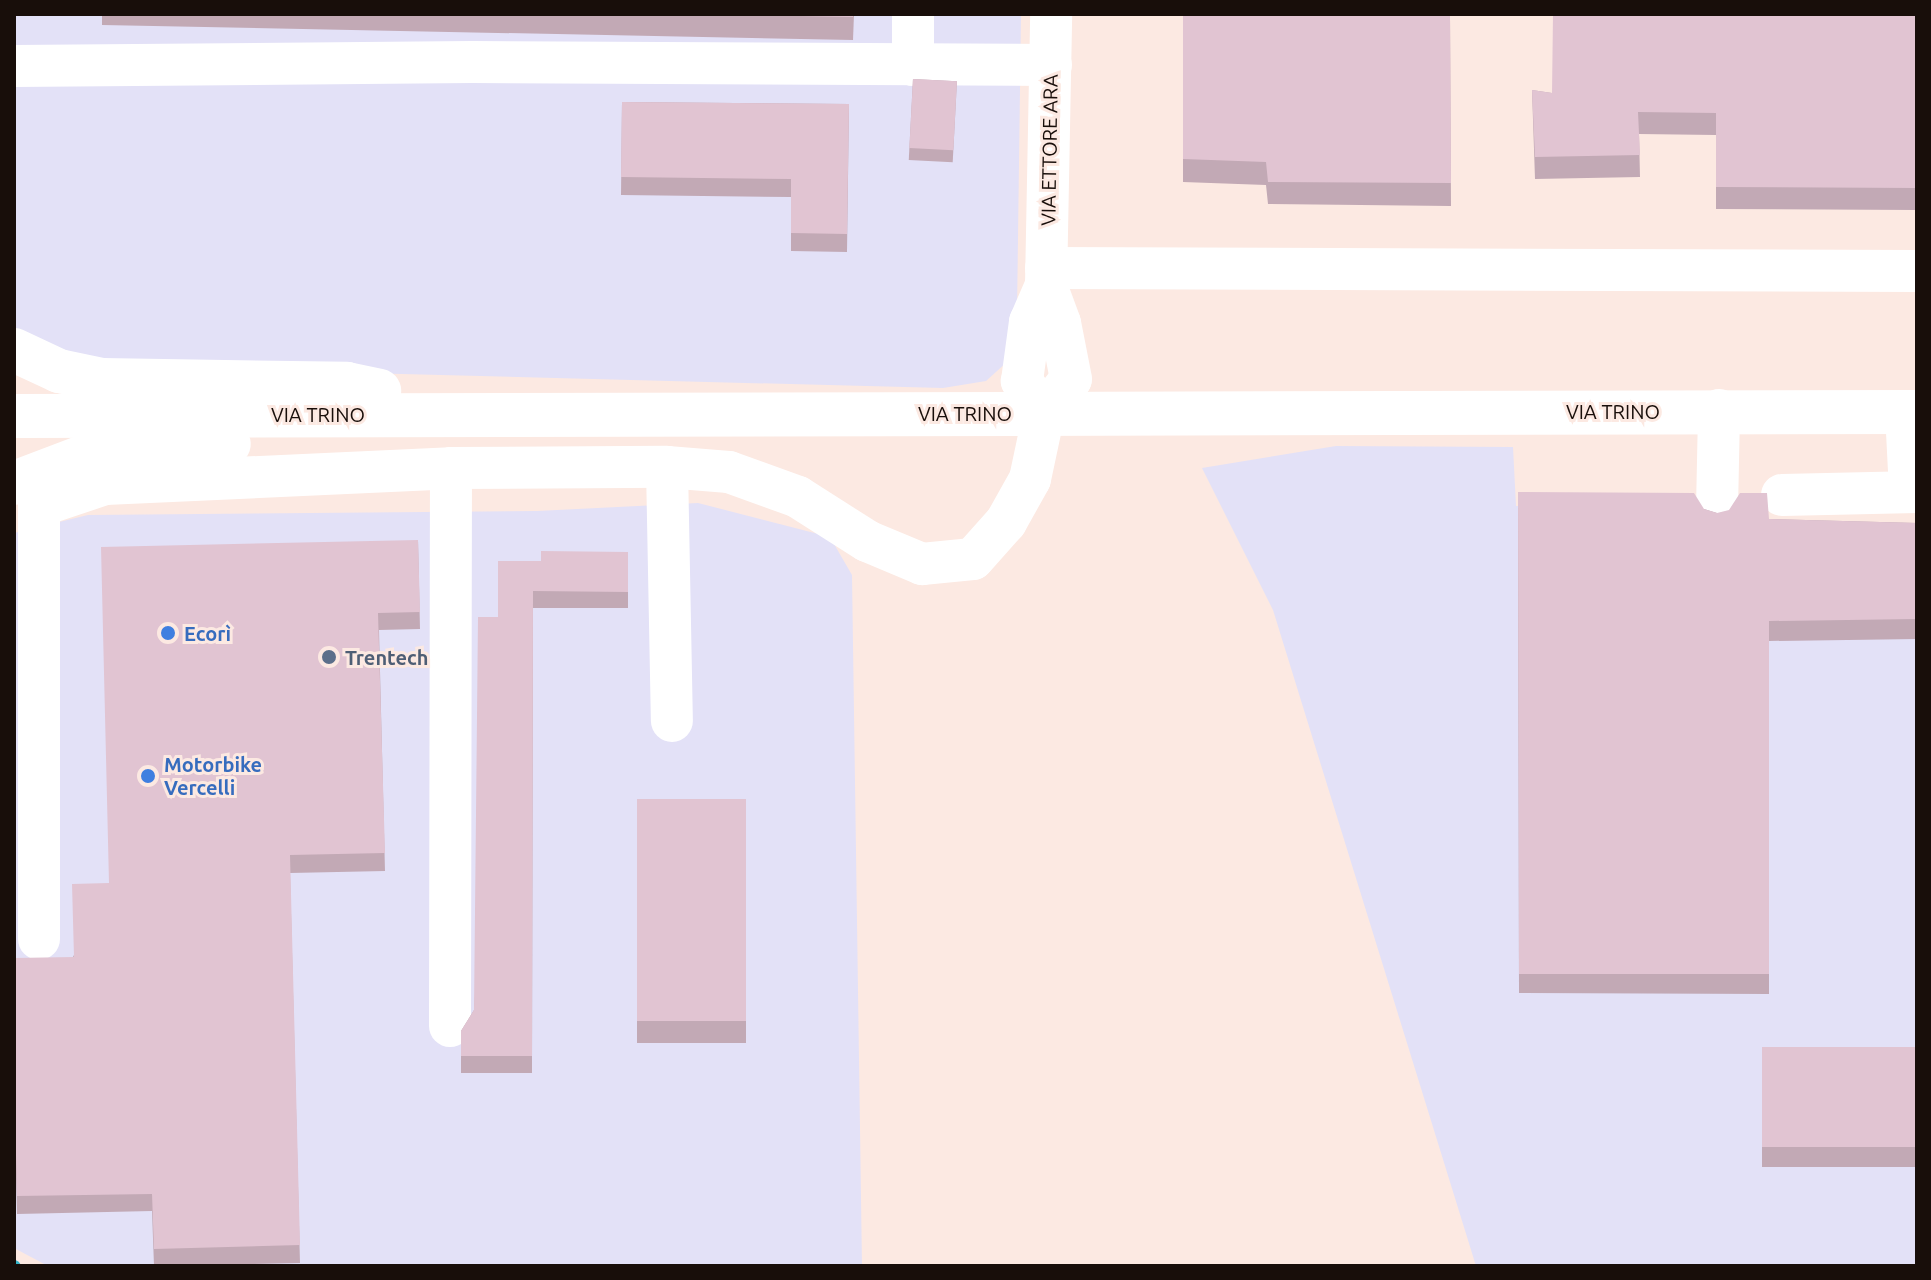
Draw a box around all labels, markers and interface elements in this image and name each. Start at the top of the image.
street label: VIA ETTORE ARA [1036,74,1062,226]
street label: VIA TRINO [1566,399,1660,423]
street label: VIA TRINO [918,401,1012,425]
street label: VIA TRINO [271,402,365,426]
place label: Ecorì [184,621,231,645]
marker: Ecorì [159,624,177,642]
place label: Trentech [345,645,428,669]
marker: Trentech [320,648,338,666]
place label: Motorbike Vercelli [164,752,262,799]
marker: Motorbike Vercelli [139,767,157,785]

